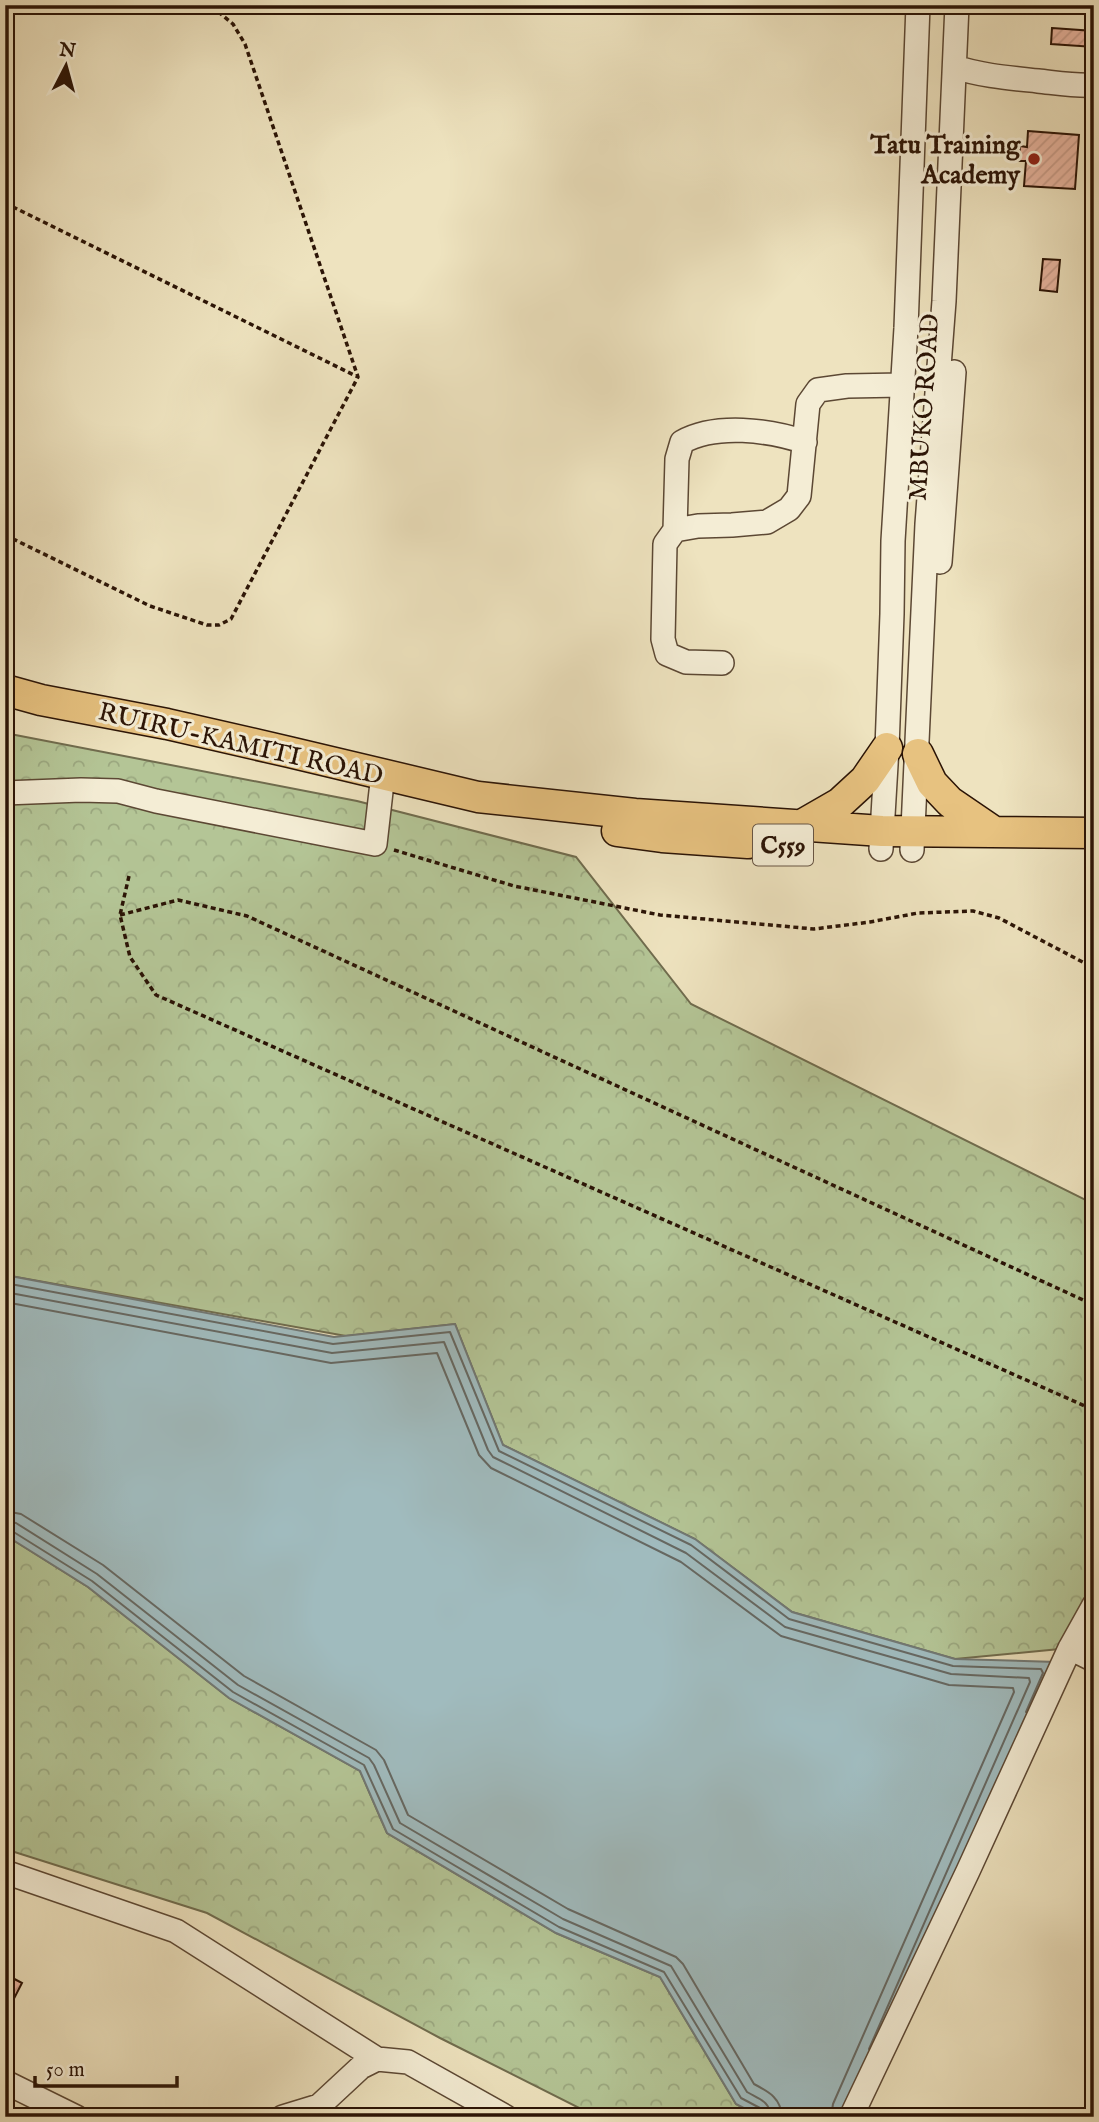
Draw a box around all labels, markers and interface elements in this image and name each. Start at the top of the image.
north arrow [32,32,102,102]
text: N [57,38,78,64]
place label: Tatu Training Academy [869,129,1021,192]
marker: Tatu Training Academy [1026,151,1042,167]
street label: MBUKO ROAD [901,312,947,502]
street label: RUIRU-KAMITI ROAD [95,696,386,793]
road number: C559 [753,824,813,866]
scale bar [35,2045,177,2089]
text: 50 m [46,2057,85,2084]

